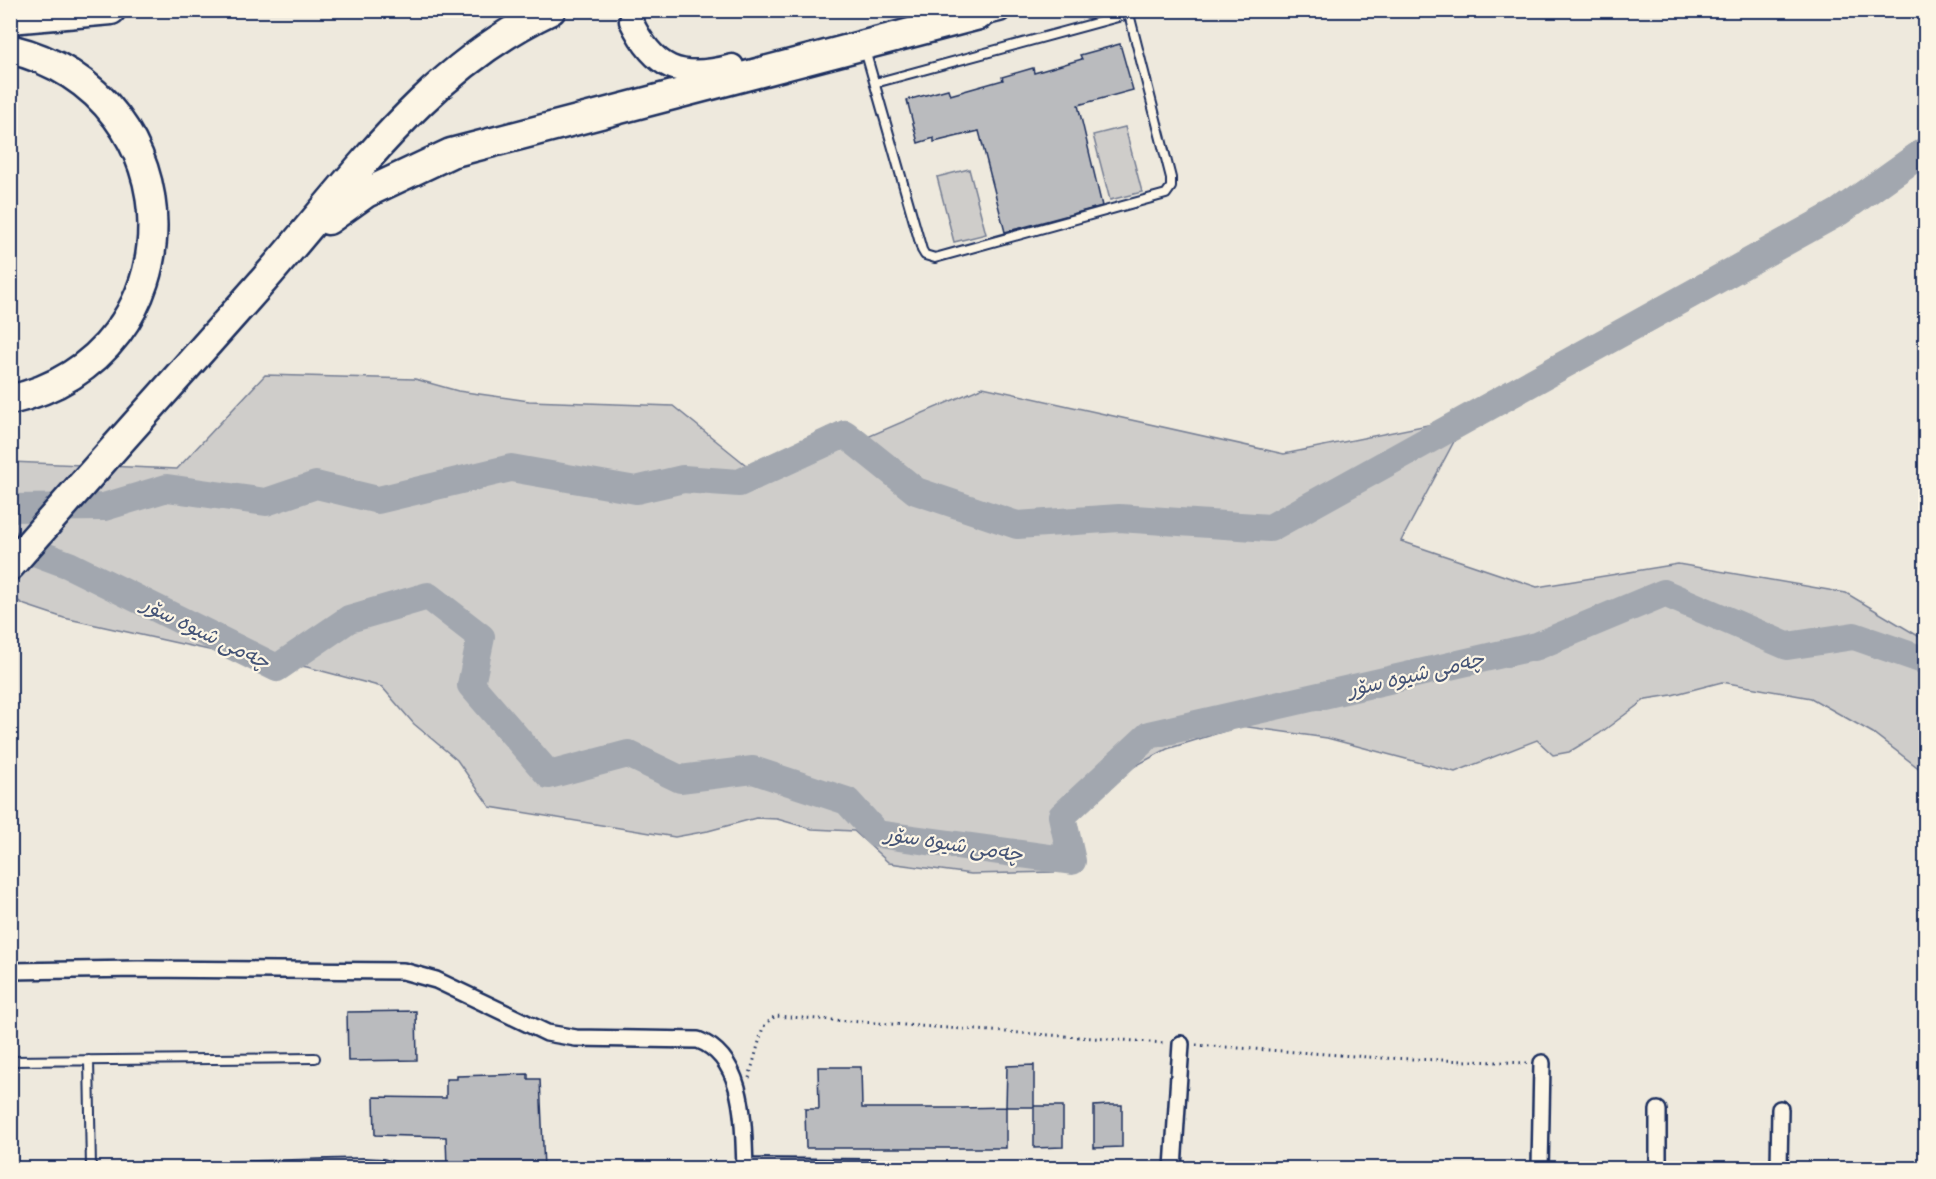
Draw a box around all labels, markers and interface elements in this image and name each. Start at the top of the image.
water label: چەمی شیوە سۆر [135,589,275,676]
water label: چەمی شیوە سۆر [1342,645,1487,704]
water label: چەمی شیوە سۆر [880,819,1025,869]

